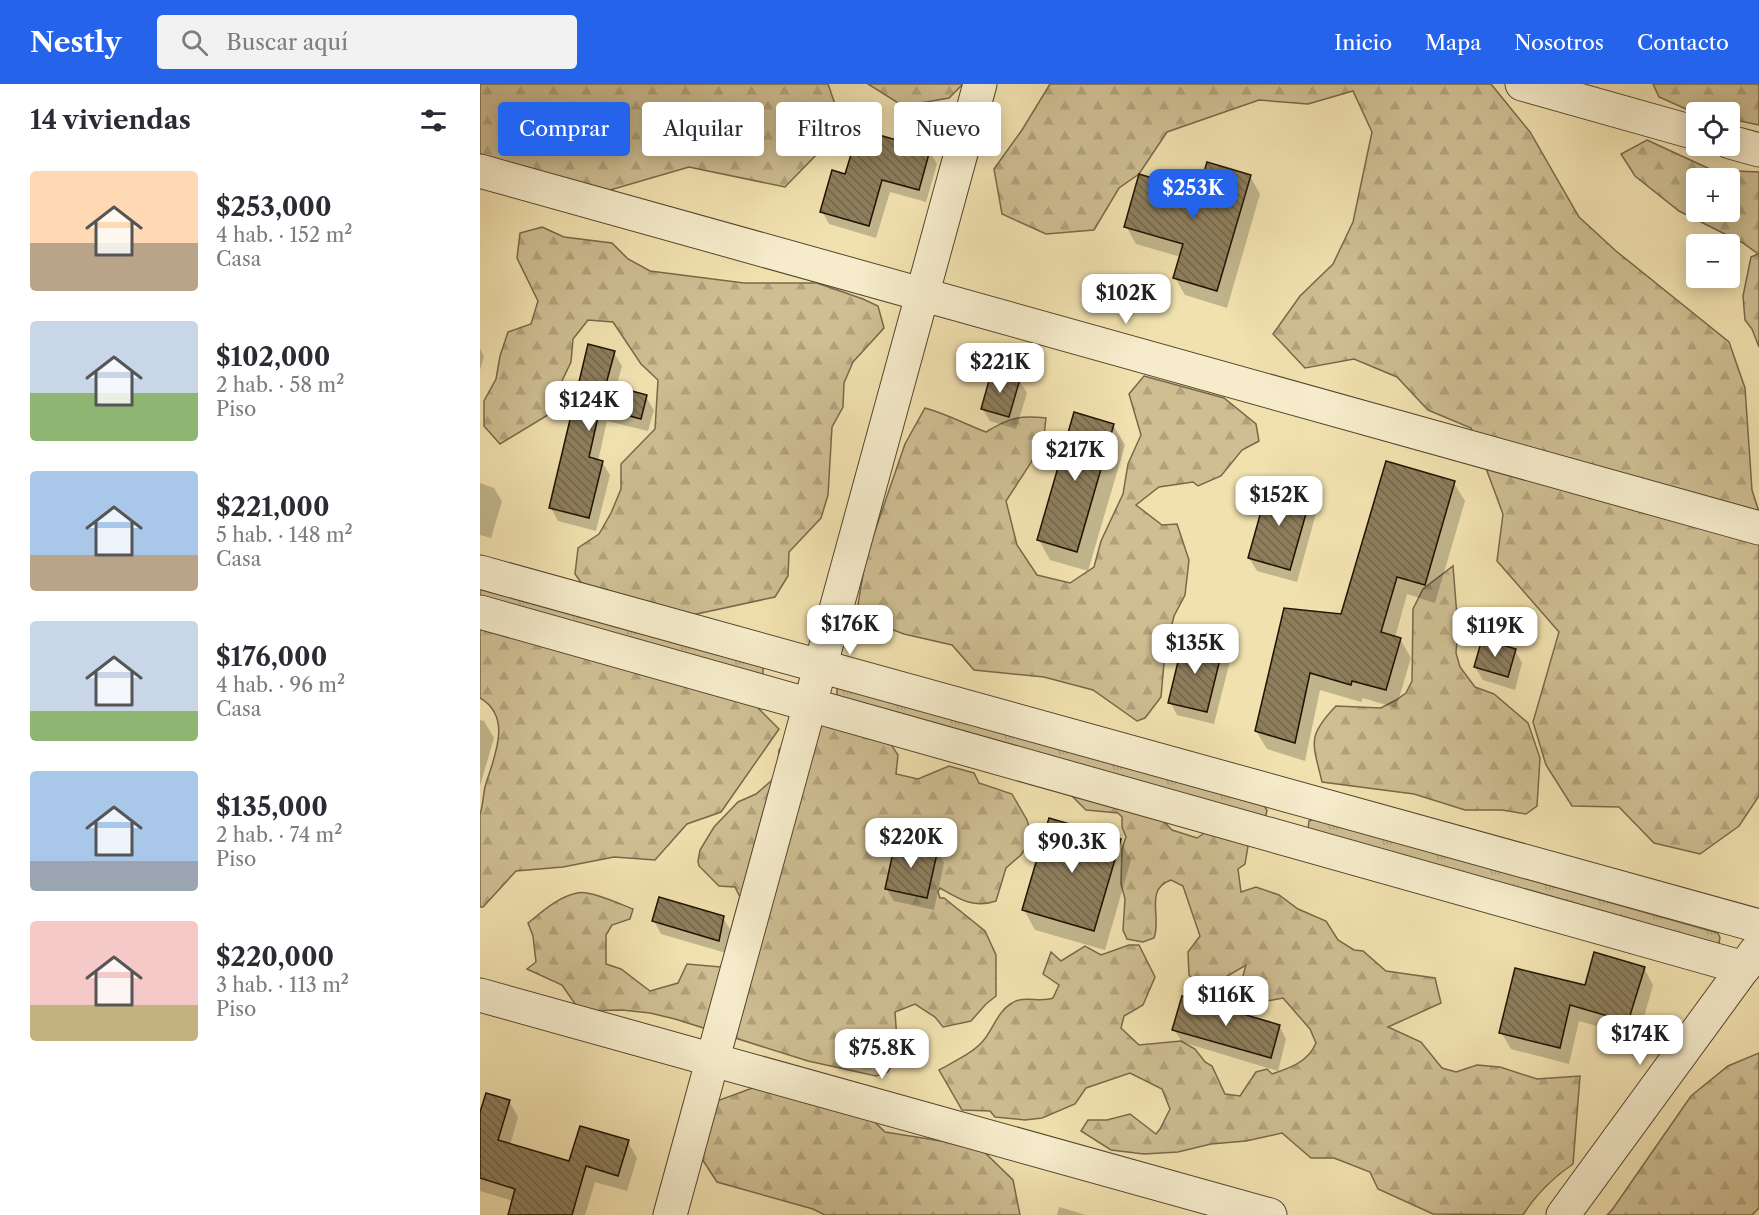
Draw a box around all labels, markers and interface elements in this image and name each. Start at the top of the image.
search box [157,15,577,69]
text: Nestly [30,25,121,59]
icon: search [178,26,211,59]
text: Buscar aquí [226,29,348,56]
text: Inicio [1334,30,1392,55]
text: Mapa [1425,30,1481,55]
text: Nosotros [1514,30,1604,55]
text: Contacto [1637,30,1729,55]
chip: Comprar [498,102,630,156]
chip: Alquilar [642,102,764,156]
chip: Filtros [776,102,882,156]
chip: Nuevo [894,102,1001,156]
map controls [1686,102,1740,288]
button: locate [1686,102,1740,156]
text: 14 viviendas [30,104,191,136]
icon: filters [417,104,450,137]
button: + [1686,168,1740,222]
pin: $253K [1151,169,1235,220]
text: $253K [1162,176,1224,200]
text: $253,000 [216,191,331,223]
icon: home [78,195,150,267]
text: 4 hab. · 152 m² [216,223,352,247]
button: − [1686,234,1740,288]
text: Casa [216,247,261,271]
pin: $102K [1084,274,1168,325]
text: $102K [1096,281,1156,305]
text: $102,000 [216,341,330,373]
pin: $221K [958,343,1042,394]
icon: home [78,345,150,417]
text: $221K [970,350,1030,374]
text: 2 hab. · 58 m² [216,373,344,397]
pin: $124K [547,381,631,432]
text: $124K [559,388,619,412]
text: Piso [216,397,256,421]
pin: $217K [1033,431,1117,482]
text: $217K [1046,438,1104,462]
pin: $152K [1237,476,1321,527]
text: $152K [1250,483,1309,507]
text: $221,000 [216,491,329,523]
icon: home [78,495,150,567]
text: 5 hab. · 148 m² [216,523,353,547]
text: Casa [216,547,261,571]
pin: $176K [808,605,892,656]
pin: $119K [1453,607,1537,658]
text: $176K [821,612,879,636]
text: $119K [1466,614,1524,638]
pin: $135K [1153,624,1237,675]
text: $135K [1166,631,1224,655]
text: $176,000 [216,641,327,673]
icon: home [78,645,150,717]
text: 4 hab. · 96 m² [216,673,345,697]
text: Casa [216,697,261,721]
text: $135,000 [216,791,328,823]
icon: home [78,795,150,867]
pin: $220K [869,818,953,869]
text: 2 hab. · 74 m² [216,823,342,847]
pin: $90.3K [1023,823,1121,874]
text: $220K [879,825,943,849]
text: $90.3K [1038,830,1106,854]
text: Piso [216,847,256,871]
text: $220,000 [216,941,334,973]
icon: home [78,945,150,1017]
text: 3 hab. · 113 m² [216,973,349,997]
pin: $116K [1184,976,1268,1027]
text: $116K [1197,983,1255,1007]
text: Piso [216,997,256,1021]
pin: $174K [1598,1015,1682,1066]
text: $174K [1611,1022,1669,1046]
pin: $75.8K [833,1029,931,1080]
text: $75.8K [849,1036,915,1060]

